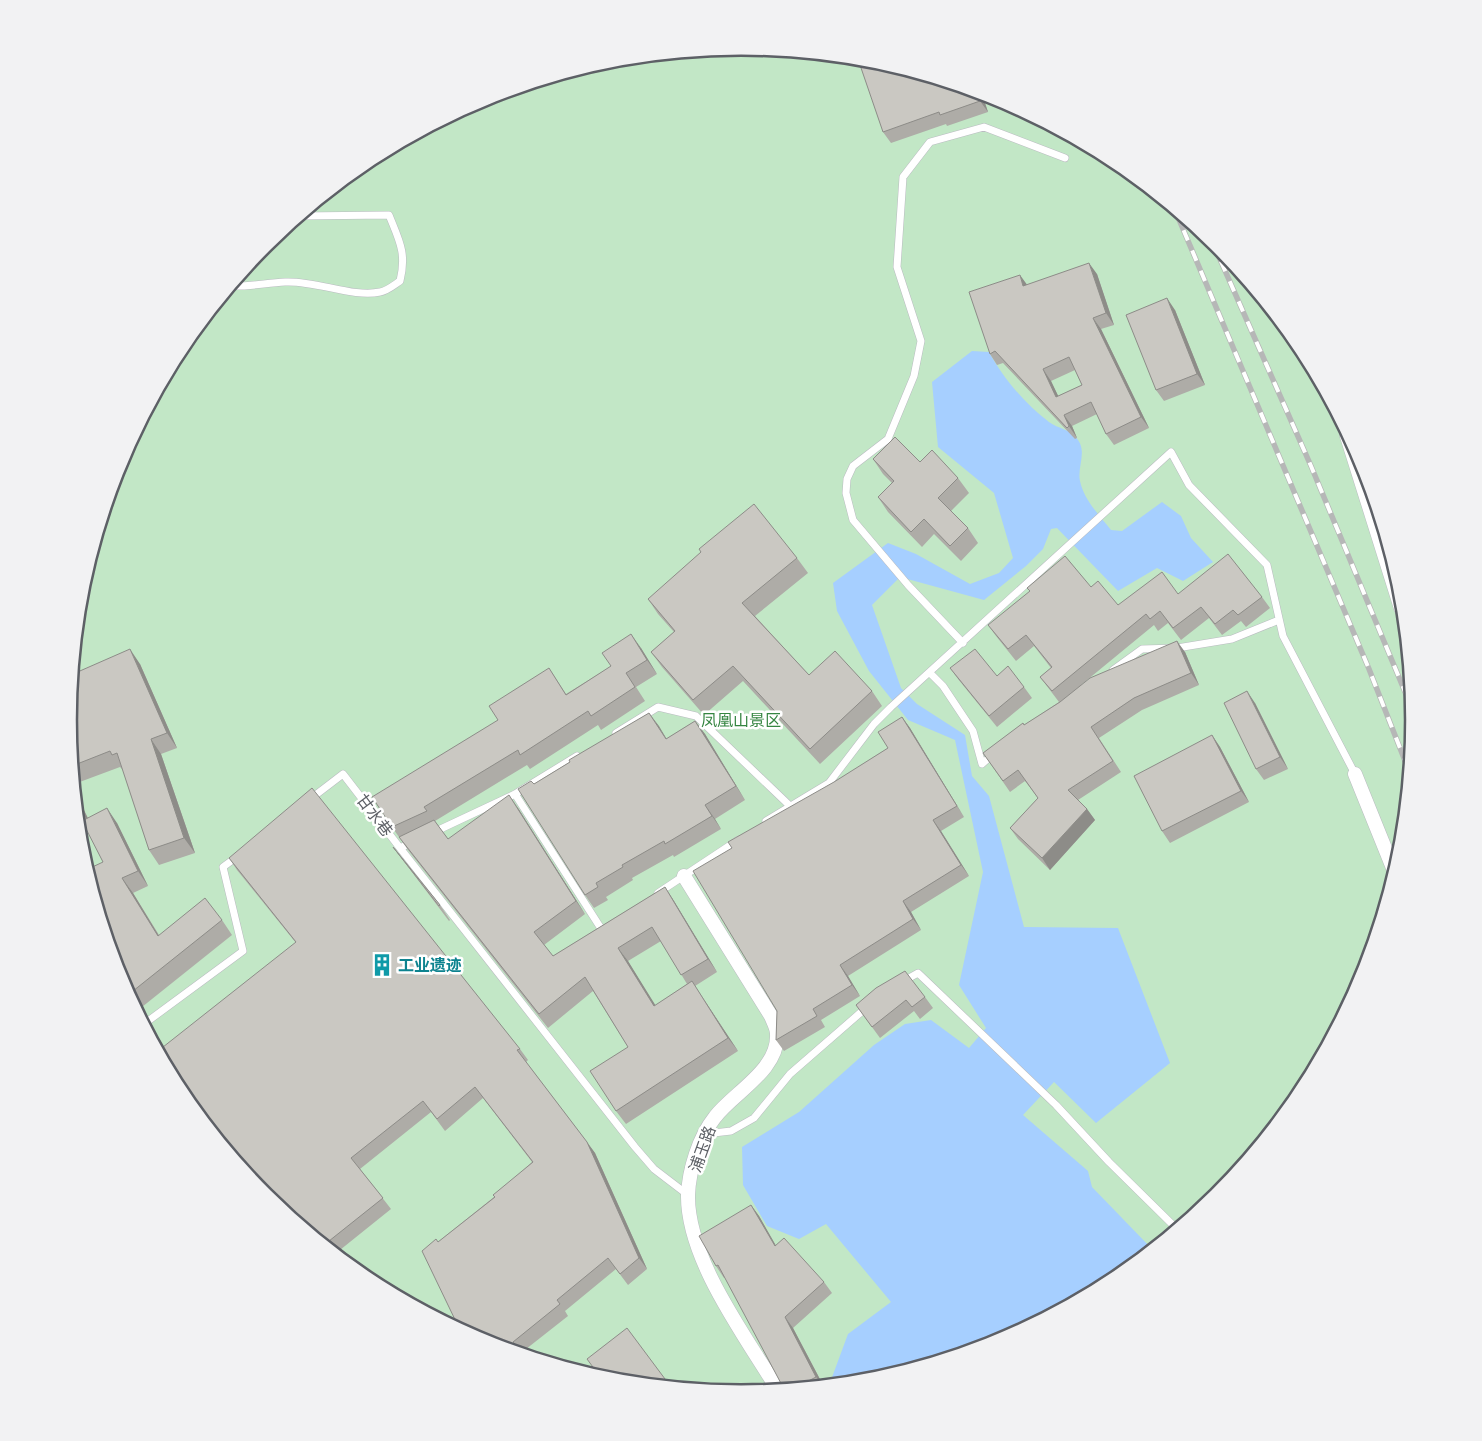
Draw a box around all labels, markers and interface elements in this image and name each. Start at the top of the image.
park label: 凤凰山景区 [701,710,781,730]
street label: 甘水巷 [353,790,397,840]
building icon: 工业遗迹 [369,952,395,978]
place label: 工业遗迹 [398,955,462,975]
street label: 浦玉路 [684,1123,720,1175]

